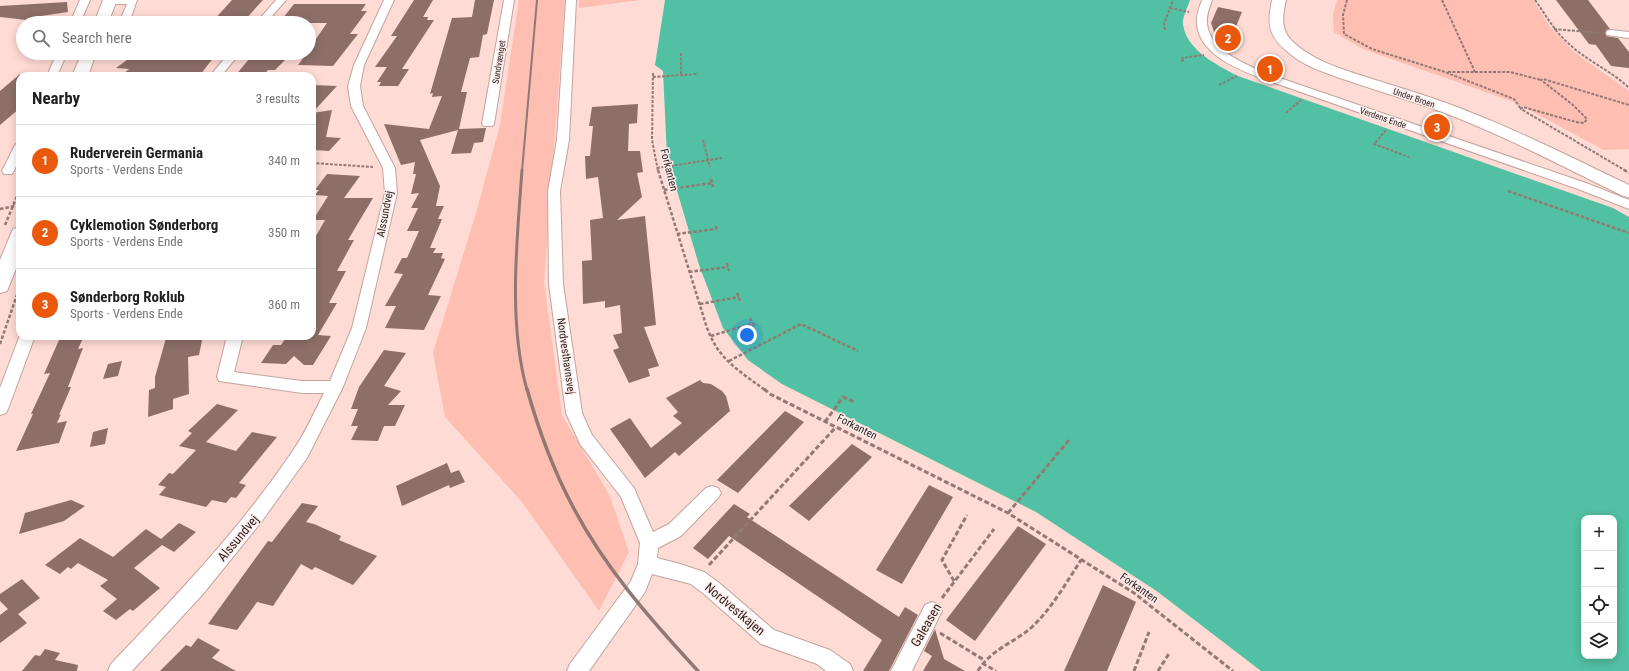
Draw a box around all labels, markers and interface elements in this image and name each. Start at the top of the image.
search box [16,16,316,60]
pin: 2 [1215,23,1241,53]
icon: search [30,27,52,49]
text: Search here [62,29,132,47]
street label: Sundvænget [491,39,507,84]
pin: 1 [1257,54,1283,84]
street label: Under Broen [1392,86,1436,110]
text: Nearby [32,88,80,108]
text: 3 results [256,91,300,106]
street label: Verdens Ende [1358,105,1408,131]
pin: 3 [1424,112,1450,142]
text: Ruderverein Germania [70,144,203,162]
street label: Forkanten [657,147,681,193]
text: 1 [42,153,48,168]
text: 340 m [268,153,300,168]
text: Sports · Verdens Ende [70,162,183,177]
street label: Alssundvej [374,190,396,238]
text: Cyklemotion Sønderborg [70,216,218,234]
text: 2 [42,225,48,240]
text: 350 m [268,225,300,240]
text: Sports · Verdens Ende [70,234,183,249]
text: Sønderborg Roklub [70,288,185,306]
text: 3 [42,297,48,312]
text: 360 m [268,297,300,312]
text: Sports · Verdens Ende [70,306,183,321]
street label: Nordvesthavnsvej [554,317,578,395]
your location [737,325,757,345]
street label: Forkanten [835,411,879,443]
street label: Alssundvej [214,512,262,564]
map controls [1581,515,1617,659]
button: + [1581,515,1617,551]
button: − [1581,551,1617,587]
street label: Forkanten [1118,570,1160,606]
street label: Nordvestkajen [702,580,768,638]
button: locate [1581,587,1617,623]
street label: Galeasen [908,601,944,649]
button: layers [1581,623,1617,659]

